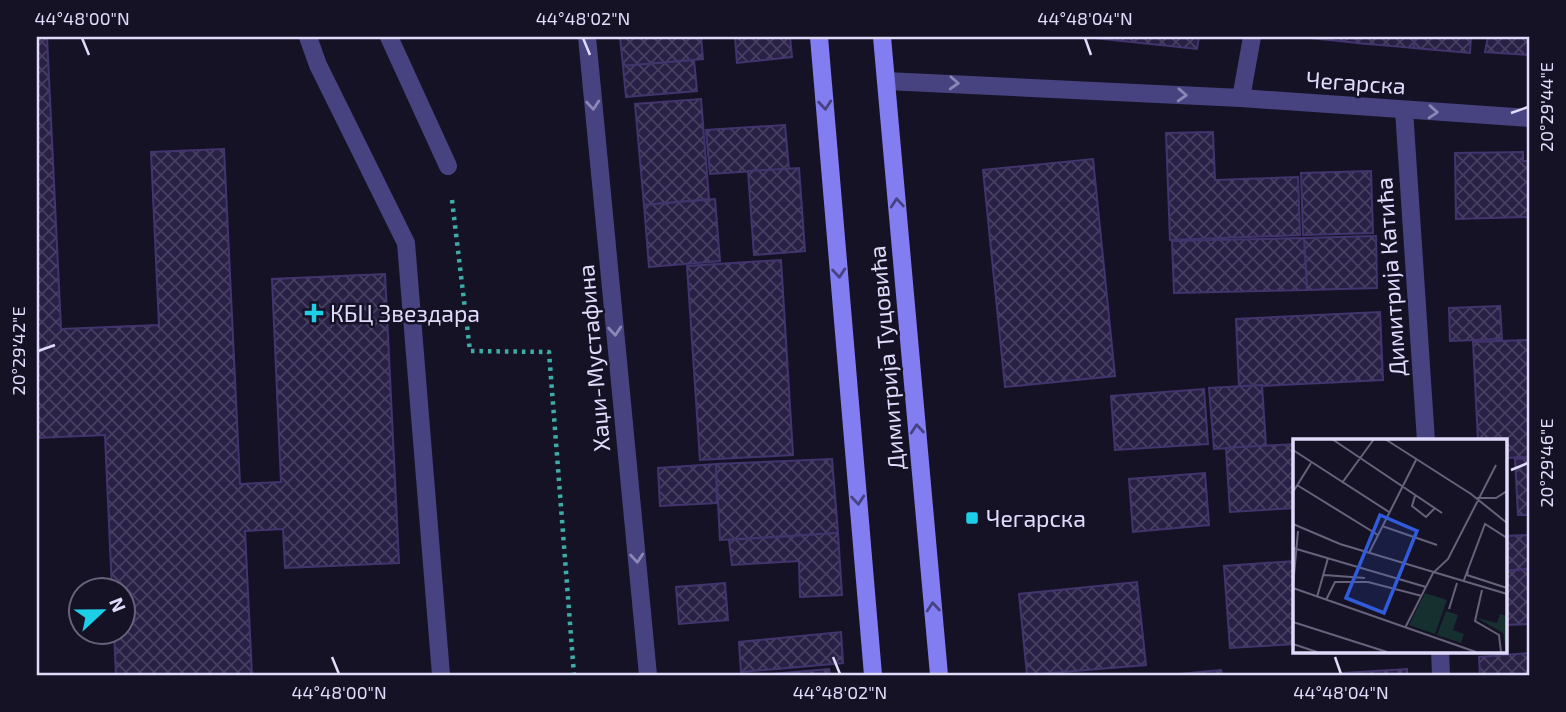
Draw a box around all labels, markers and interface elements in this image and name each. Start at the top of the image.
text: 44°48'00"N [34,7,130,29]
text: 44°48'02"N [536,7,630,29]
text: 44°48'04"N [1037,7,1133,29]
text: 20°29'44"E [1535,62,1557,152]
street label: Чегарска [1305,65,1407,99]
one-way arrow [949,75,960,90]
one-way arrow [1176,87,1187,102]
one-way arrow [585,99,600,110]
one-way arrow [817,100,832,111]
one-way arrow [1428,104,1439,119]
street label: Димитрија Катића [1369,177,1411,377]
one-way arrow [890,197,905,208]
street label: Димитрија Туцовића [862,245,911,471]
street label: Хаџи-Мустафина [571,263,616,453]
one-way arrow [831,268,846,279]
place label: КБЦ Звездара [330,299,480,327]
marker: КБЦ Звездара [304,303,324,323]
text: 20°29'42"E [7,307,29,395]
one-way arrow [607,326,622,337]
text: 20°29'46"E [1535,418,1557,508]
one-way arrow [910,424,925,435]
inset map [1293,439,1506,652]
one-way arrow [850,494,865,505]
place label: Чегарска [986,504,1086,532]
marker: Чегарска [964,510,980,526]
one-way arrow [629,552,644,563]
north arrow [66,576,136,646]
text: N [105,594,131,615]
one-way arrow [926,601,941,612]
text: 44°48'00"N [291,681,387,703]
text: 44°48'02"N [793,681,887,703]
text: 44°48'04"N [1293,681,1389,703]

